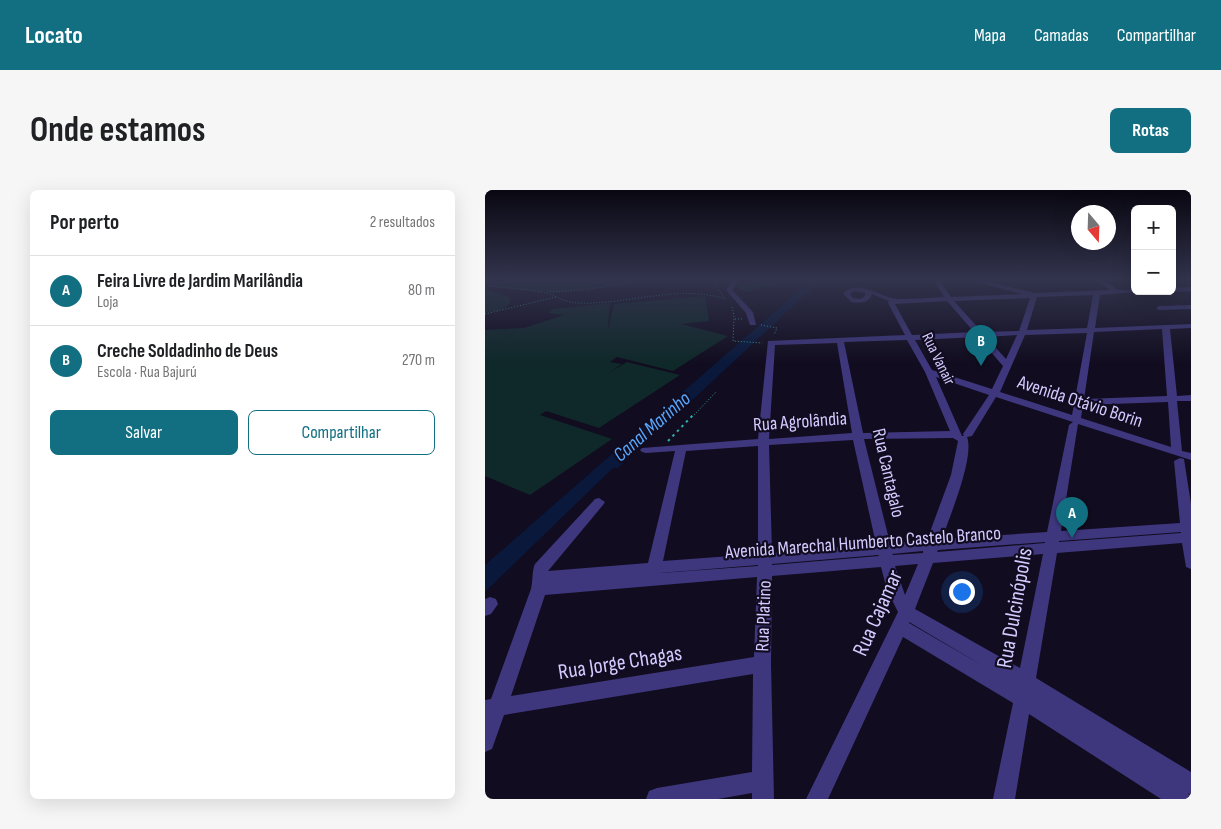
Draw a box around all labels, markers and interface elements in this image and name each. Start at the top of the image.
text: Locato [25,21,83,50]
text: Mapa [974,25,1006,46]
text: Camadas [1034,25,1089,46]
text: Compartilhar [1117,25,1196,46]
button: Rotas [1110,108,1191,153]
text: Onde estamos [30,109,206,152]
north arrow [1071,205,1116,250]
map controls [1131,205,1176,295]
button: + [1131,205,1176,250]
text: Por perto [50,210,119,235]
text: 2 resultados [370,213,435,232]
button: − [1131,250,1176,295]
text: Feira Livre de Jardim Marilândia [97,270,303,293]
text: A [62,281,70,300]
text: 80 m [408,281,435,300]
text: Loja [97,293,118,312]
pin: B [965,325,997,366]
street label: Rua Vanair [917,330,959,389]
text: Creche Soldadinho de Deus [97,340,278,363]
text: B [62,351,70,370]
text: 270 m [402,351,435,370]
text: Escola · Rua Bajurú [97,363,197,382]
street label: Avenida Otávio Borin [1014,371,1145,433]
water label: Canal Marinho [608,387,696,467]
street label: Rua Agrolândia [752,407,848,437]
button: Salvar [50,410,238,455]
button: Compartilhar [248,410,435,455]
street label: Rua Cantagalo [867,426,909,520]
pin: A [1056,497,1088,538]
street label: Avenida Marechal Humberto Castelo Branco [723,522,1002,564]
street label: Rua Dulcinópolis [991,546,1039,670]
street label: Rua Cajamar [847,566,909,660]
your location [949,579,975,605]
street label: Rua Platino [751,580,777,652]
street label: Rua Jorge Chagas [556,640,684,686]

